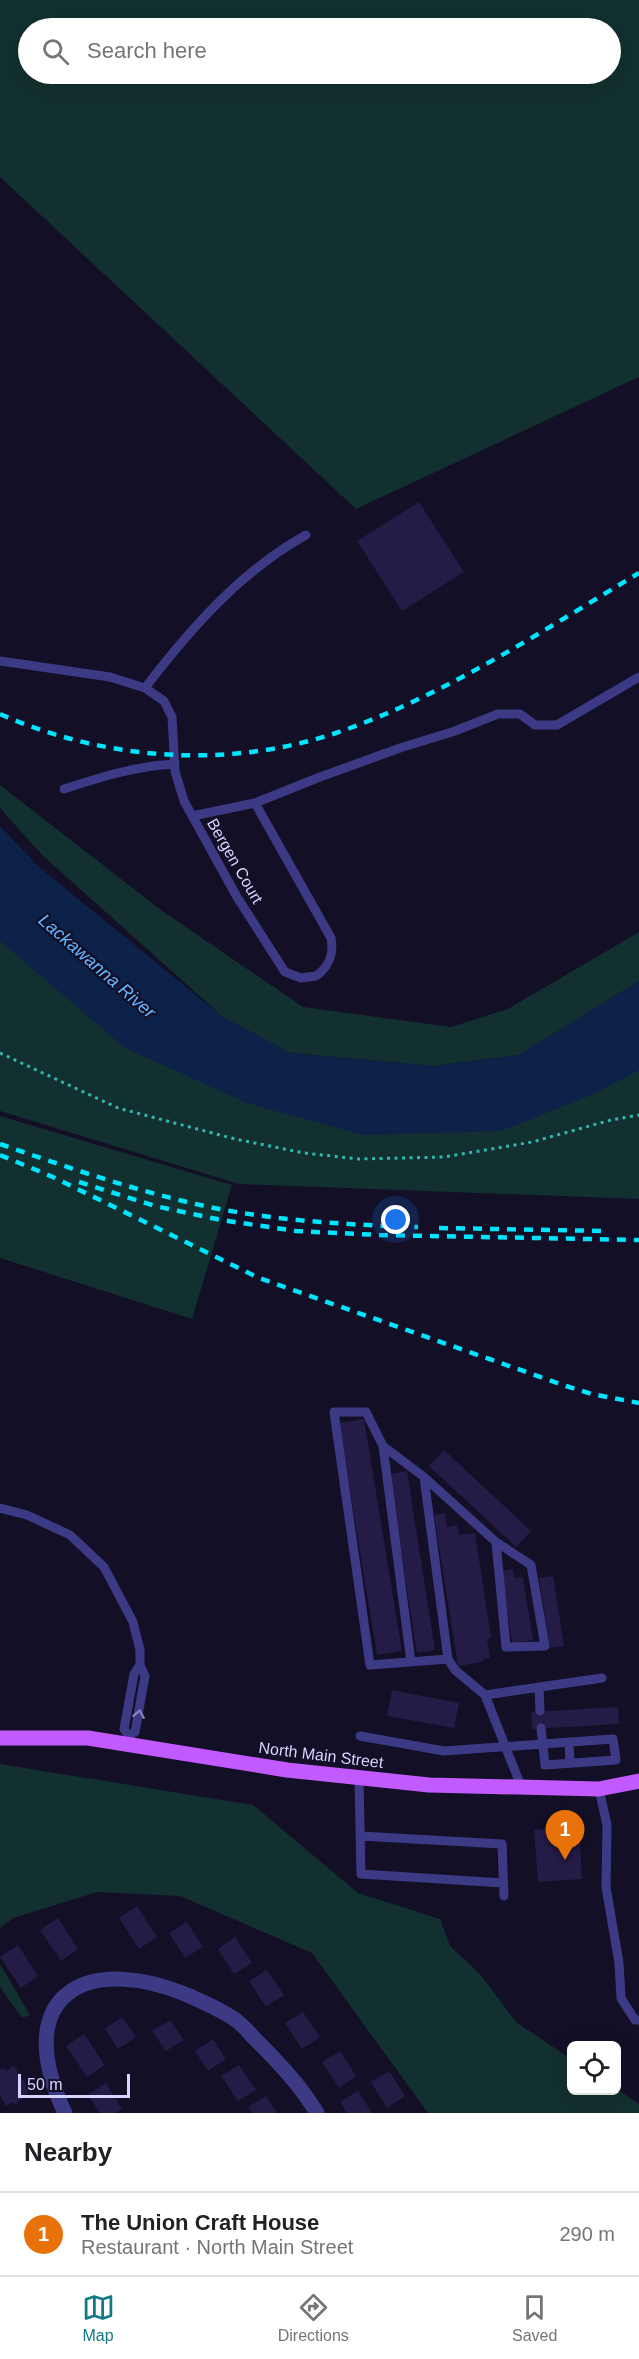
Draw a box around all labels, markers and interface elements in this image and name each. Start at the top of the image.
search box [18,18,621,84]
icon: search [39,35,72,68]
text: Search here [87,38,207,63]
street label: Bergen Court [204,816,266,907]
water label: Lackawanna River [35,910,160,1023]
your location [381,1205,410,1234]
one-way arrow [132,1710,144,1719]
street label: North Main Street [258,1739,385,1771]
pin: 1 [546,1810,584,1860]
map controls [567,2041,621,2095]
button: locate [567,2041,621,2095]
scale bar [18,2071,130,2098]
text: 50 m [27,2076,63,2093]
text: Nearby [24,2137,112,2167]
text: The Union Craft House [81,2210,319,2235]
text: 1 [38,2223,49,2245]
text: 290 m [559,2223,615,2245]
text: Restaurant · North Main Street [81,2236,353,2258]
tab: Map [82,2291,115,2345]
tab: Directions [278,2291,349,2345]
tab: Saved [512,2291,557,2345]

